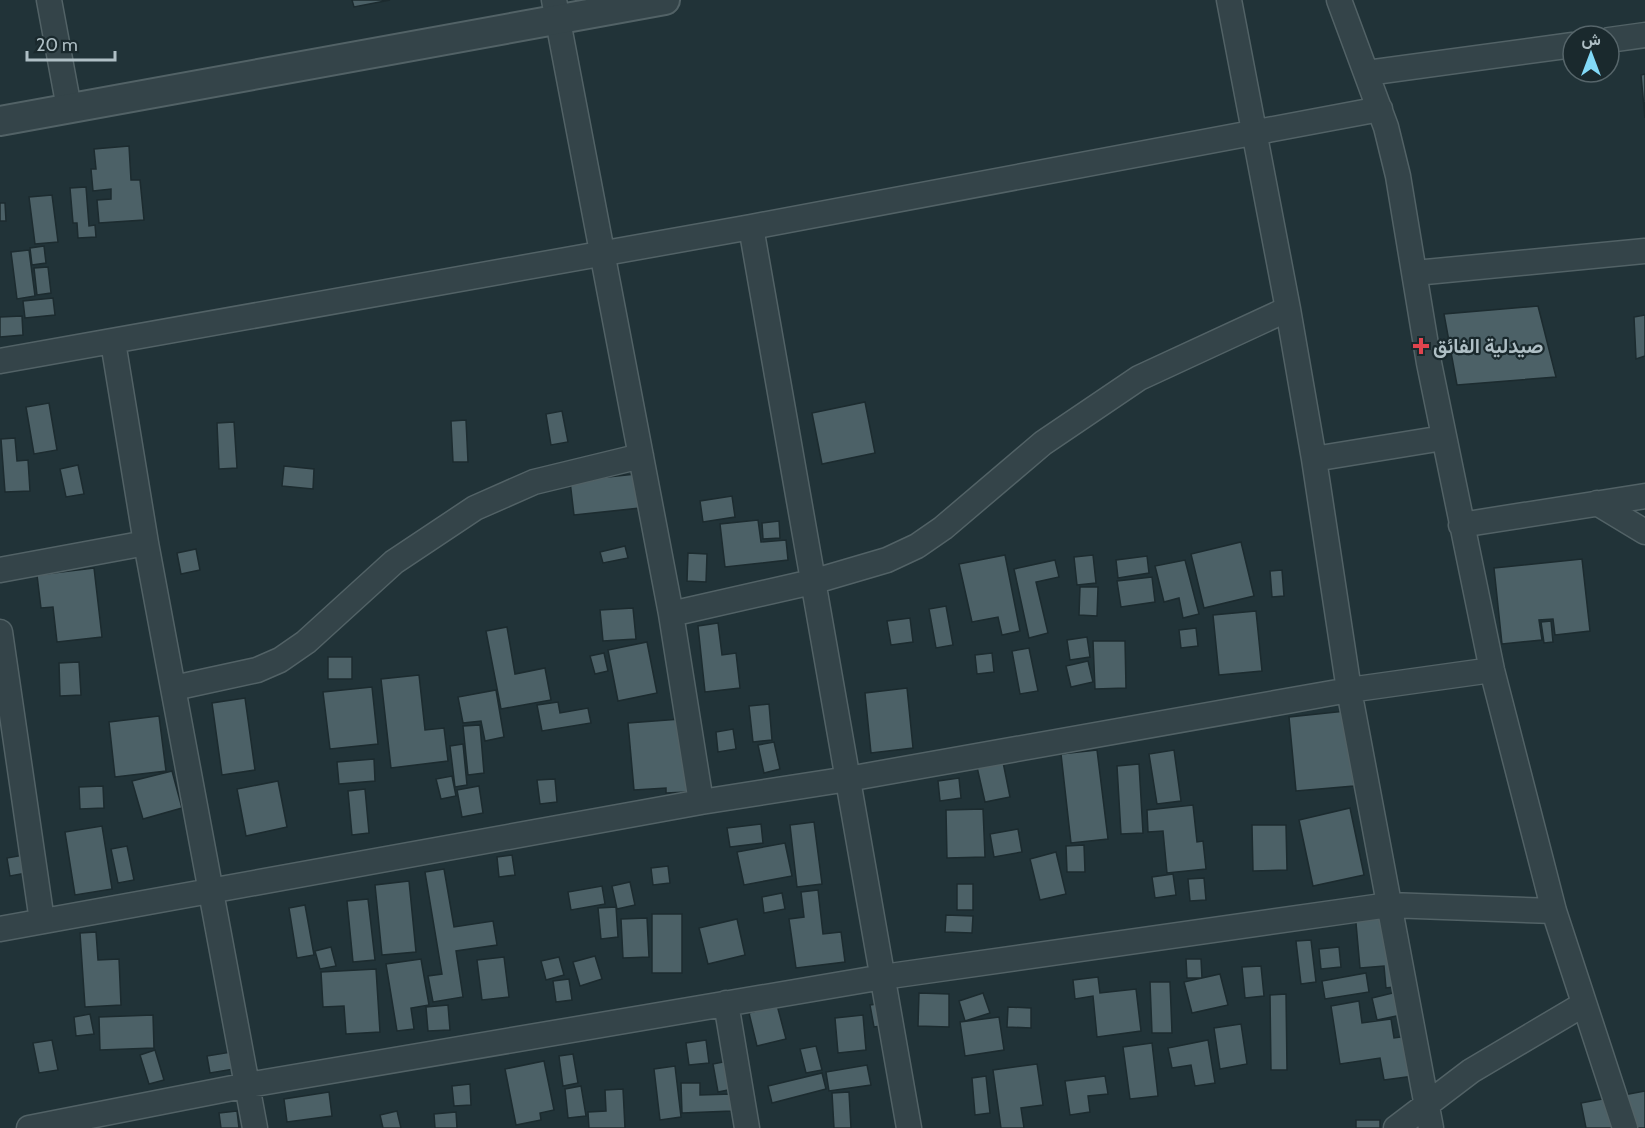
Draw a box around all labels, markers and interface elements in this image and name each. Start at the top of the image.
scale bar [27,24,116,62]
north arrow [1561,24,1621,84]
text: ش [1581,30,1601,49]
text: 20 m [36,34,78,56]
place label: صيدلية الفائق [1433,334,1543,358]
marker: صيدلية الفائق [1414,339,1428,353]

